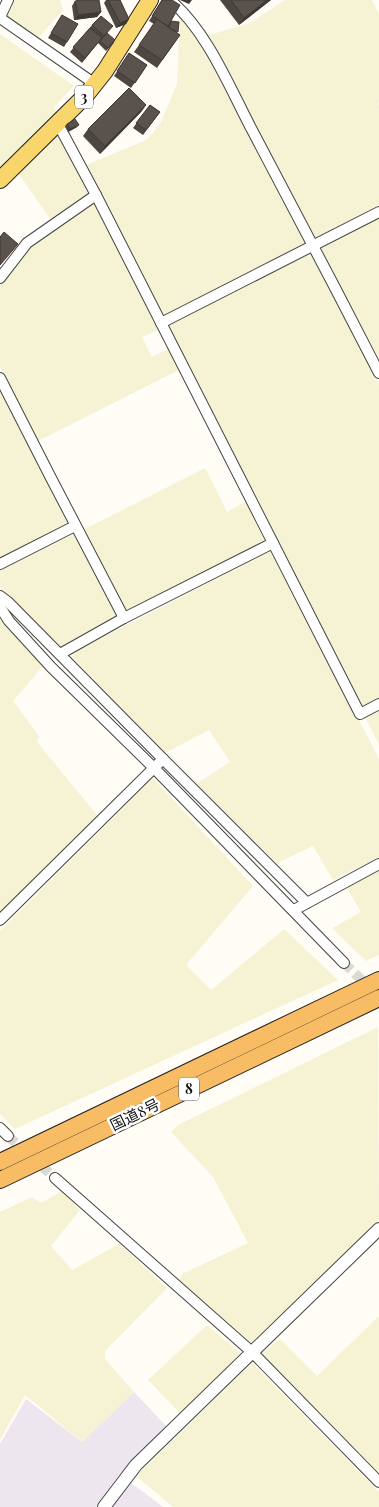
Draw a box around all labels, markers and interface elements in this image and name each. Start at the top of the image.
road number: 3 [75,85,93,108]
road number: 8 [179,1078,199,1100]
street label: 国道8号 [106,1094,163,1135]

